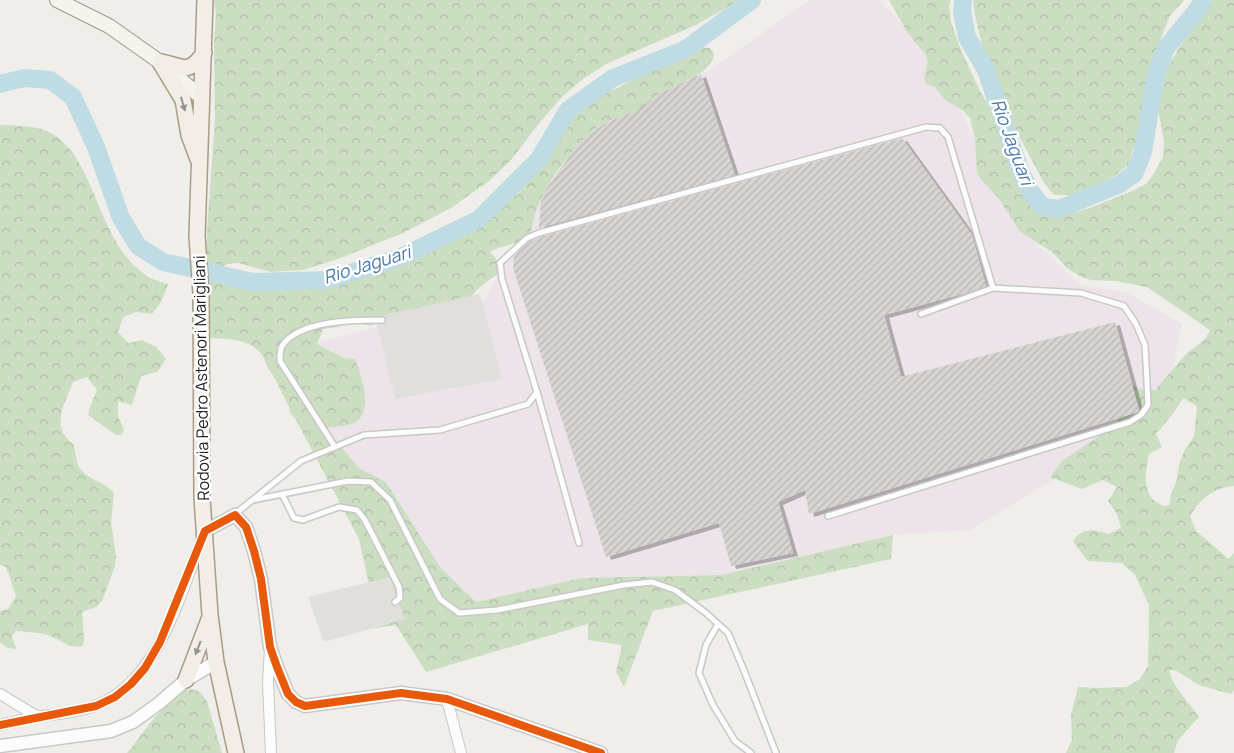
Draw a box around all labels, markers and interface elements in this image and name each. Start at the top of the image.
water label: Rio Jaguari [986,95,1041,191]
one-way arrow [179,97,187,112]
water label: Rio Jaguari [320,239,416,289]
street label: Rodovia Pedro Astenori Marigliani [188,255,214,501]
one-way arrow [193,640,201,655]

